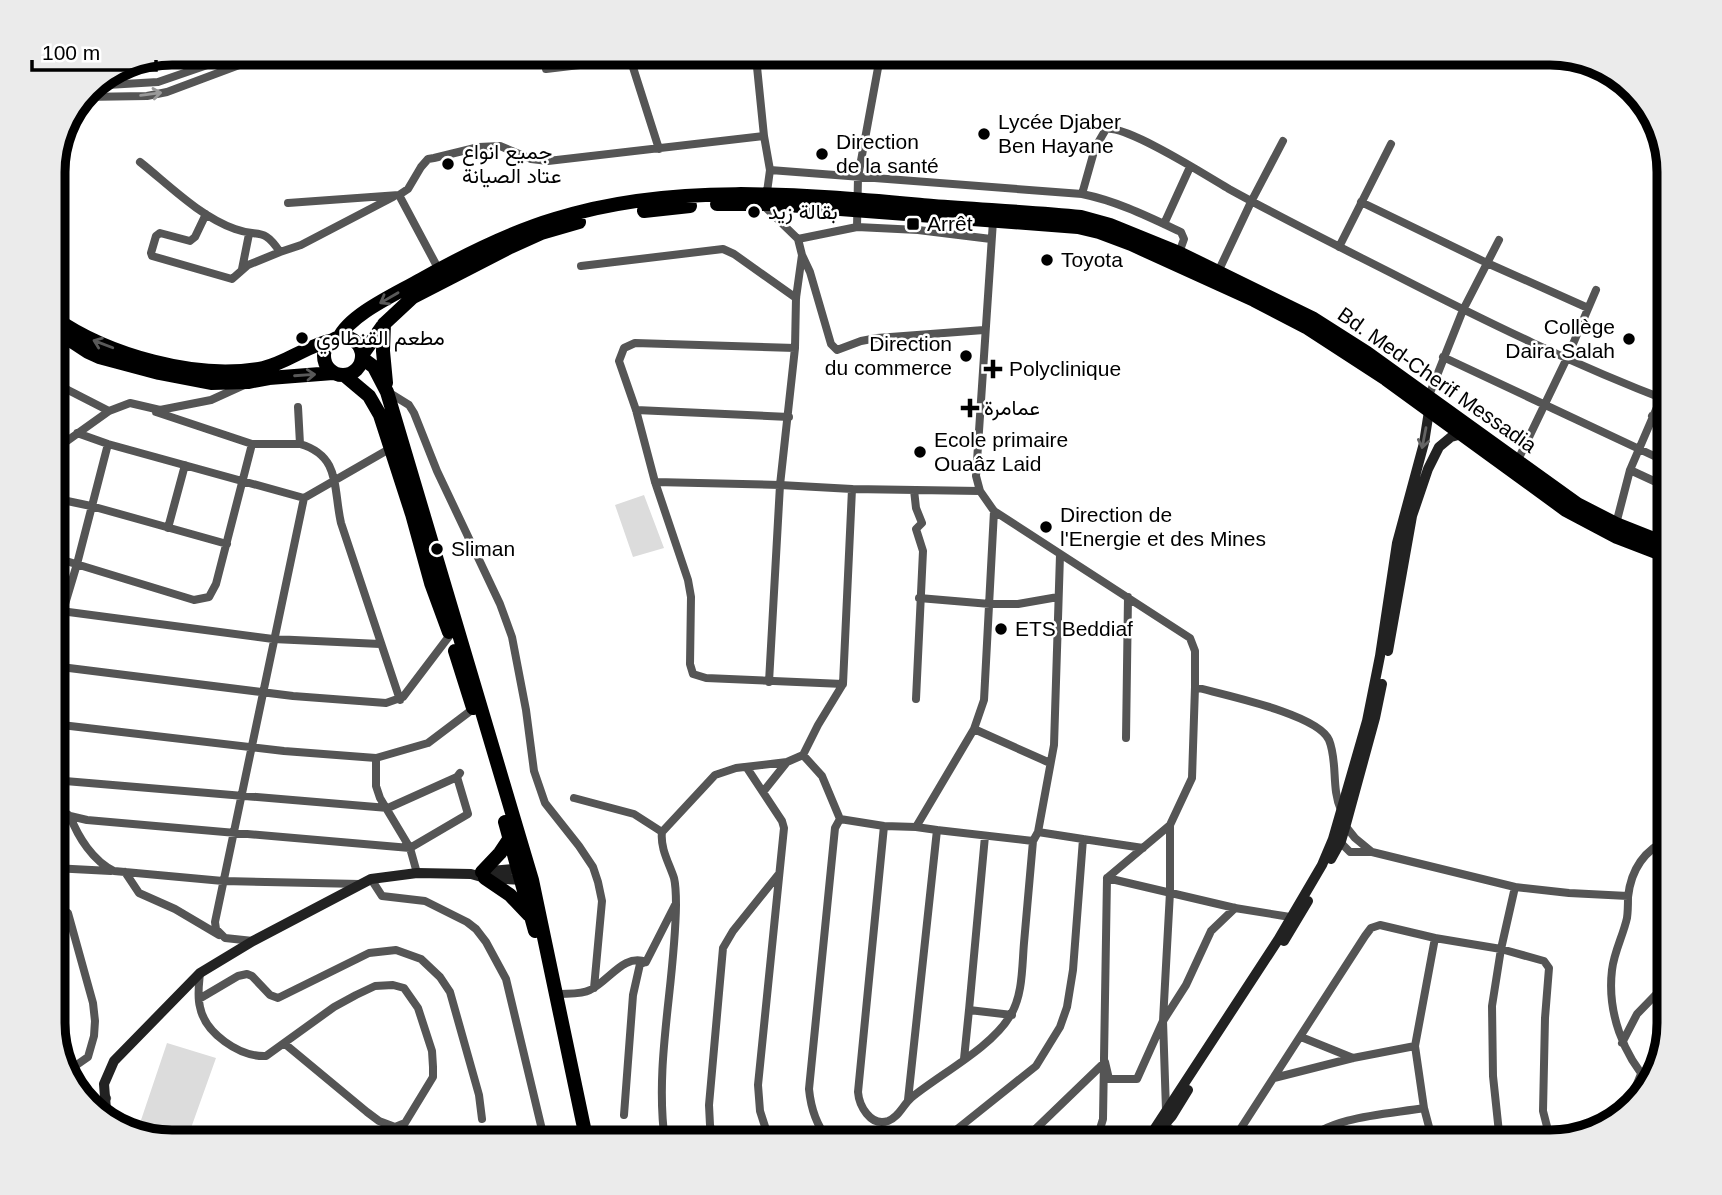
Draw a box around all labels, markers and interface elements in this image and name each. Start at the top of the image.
scale bar [32,28,156,72]
text: 100 m [42,41,100,64]
one-way arrow [139,88,162,101]
place label: Lycée Djaber Ben Hayane [998,110,1121,157]
marker: Lycée Djaber Ben Hayane [976,126,992,142]
place label: Direction de la santé [836,130,939,177]
place label: جميع انواع عتاد الصيانة [462,140,561,188]
marker: Direction de la santé [814,146,830,162]
marker: جميع انواع عتاد الصيانة [440,156,456,172]
place label: بقالة زيد [768,200,838,225]
marker: بقالة زيد [746,204,762,220]
place label: Arrêt [927,212,973,235]
marker: Arrêt [905,216,921,232]
place label: Toyota [1061,248,1123,271]
marker: Toyota [1039,252,1055,268]
one-way arrow [380,291,400,305]
street label: Bd. Med-Cherif Messadia [1334,302,1541,457]
place label: Collège Daira Salah [1505,315,1615,362]
place label: مطعم القنطاوي [316,326,445,355]
marker: مطعم القنطاوي [294,330,310,346]
marker: Collège Daira Salah [1621,331,1637,347]
place label: Direction du commerce [825,332,952,379]
one-way arrow [93,337,115,349]
marker: Direction du commerce [958,348,974,364]
place label: Polyclinique [1009,357,1121,380]
marker: Polyclinique [983,359,1003,379]
one-way arrow [293,368,316,381]
place label: عمامرة [984,396,1040,421]
marker: عمامرة [962,400,978,416]
one-way arrow [1417,426,1430,448]
place label: Ecole primaire Ouaâz Laid [934,428,1068,475]
marker: Ecole primaire Ouaâz Laid [912,444,928,460]
place label: Direction de l'Energie et des Mines [1060,503,1266,550]
marker: Direction de l'Energie et des Mines [1038,519,1054,535]
place label: Sliman [451,537,515,560]
marker: Sliman [429,541,445,557]
place label: ETS Beddiaf [1015,617,1133,640]
marker: ETS Beddiaf [993,621,1009,637]

